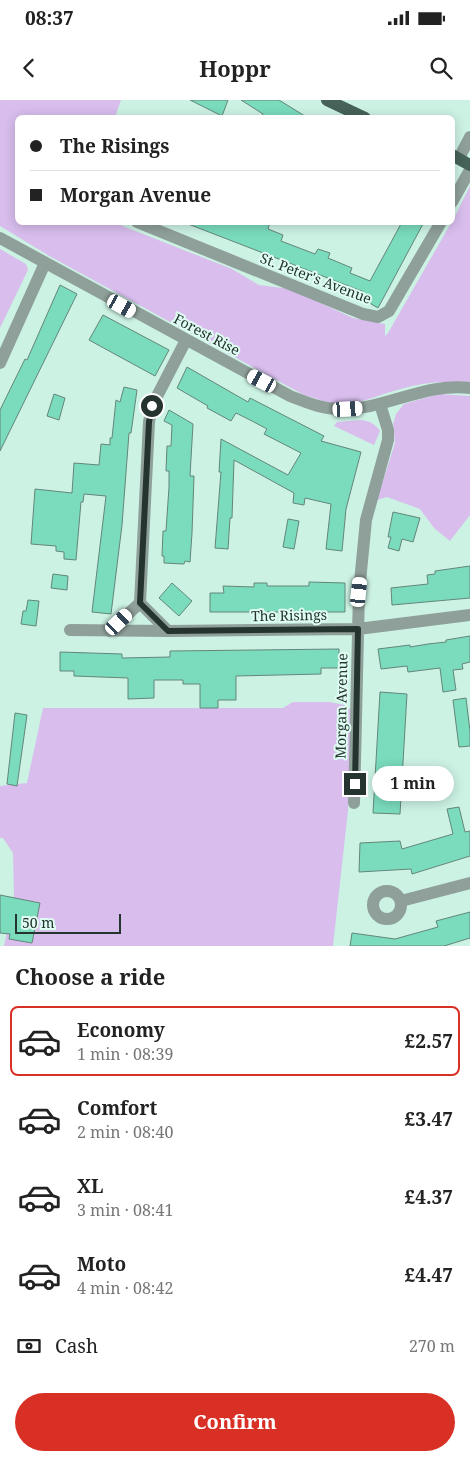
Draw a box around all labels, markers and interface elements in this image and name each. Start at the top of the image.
text: 08:37 [25,5,74,31]
text: Hoppr [199,53,271,83]
icon: back [15,54,43,82]
icon: search [427,54,455,82]
text: The Risings [60,133,169,159]
text: Morgan Avenue [60,182,211,208]
street label: St. Peter's Avenue [258,248,374,308]
car [105,292,138,320]
street label: Forest Rise [171,309,243,359]
car [245,367,278,395]
route start [141,395,163,417]
car [332,401,363,417]
car [349,576,368,608]
street label: The Risings [251,605,327,625]
car [102,606,135,638]
street label: Morgan Avenue [331,653,351,759]
callout: 1 min [372,766,455,802]
text: 1 min [390,772,436,794]
route end [344,773,366,795]
scale bar [15,911,121,934]
text: 50 m [22,913,55,932]
text: Choose a ride [15,961,165,991]
text: Economy [77,1017,165,1043]
icon: car [17,1019,62,1064]
text: £2.57 [405,1028,453,1054]
text: 1 min · 08:39 [77,1043,173,1065]
text: Comfort [77,1095,157,1121]
icon: car [17,1097,62,1142]
text: £3.47 [405,1106,453,1132]
text: 2 min · 08:40 [77,1121,173,1143]
text: XL [77,1173,103,1199]
icon: car [17,1175,62,1220]
text: £4.37 [405,1184,453,1210]
text: 3 min · 08:41 [77,1199,173,1221]
text: Moto [77,1251,126,1277]
icon: car [17,1253,62,1298]
text: £4.47 [405,1262,453,1288]
text: 4 min · 08:42 [77,1277,173,1299]
icon: cash [15,1332,43,1360]
text: Cash [55,1333,98,1359]
text: 270 m [409,1335,455,1357]
button: Confirm [15,1393,455,1451]

